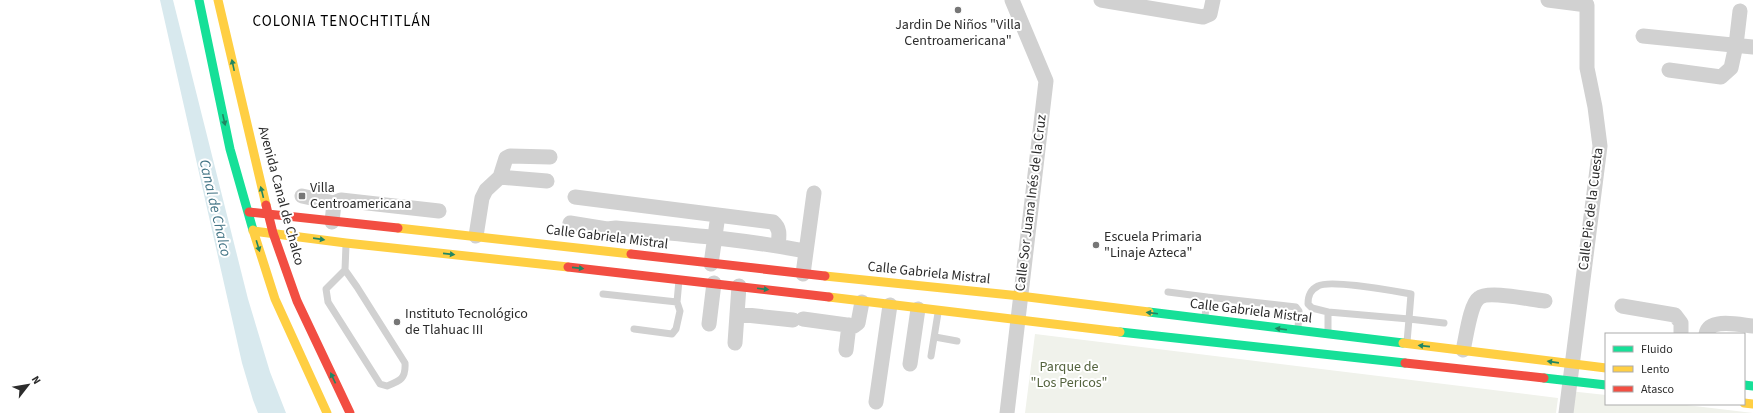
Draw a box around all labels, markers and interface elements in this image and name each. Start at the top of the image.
marker: Jardin De Niños "Villa Centroamericana" [953,5,963,15]
district label: COLONIA TENOCHTITLÁN [253,11,431,32]
place label: Jardin De Niños "Villa Centroamericana" [895,15,1021,51]
one-way arrow [229,59,235,71]
street label: Calle Sor Juana Inés de la Cruz [1010,113,1052,292]
one-way arrow [221,114,227,127]
street label: Avenida Canal de Chalco [253,124,309,268]
street label: Calle Pie de la Cuesta [1574,146,1608,272]
water label: Canal de Chalco [194,157,236,259]
place label: Villa Centroamericana [310,178,411,214]
one-way arrow [259,185,265,198]
marker: Villa Centroamericana [297,191,307,201]
street label: Calle Gabriela Mistral [545,220,670,254]
place label: Escuela Primaria "Linaje Azteca" [1104,227,1202,263]
one-way arrow [313,236,325,243]
one-way arrow [255,240,261,252]
marker: Escuela Primaria "Linaje Azteca" [1091,240,1101,250]
one-way arrow [443,251,455,257]
street label: Calle Gabriela Mistral [867,257,992,289]
one-way arrow [572,265,584,271]
one-way arrow [757,286,769,292]
street label: Calle Gabriela Mistral [1189,294,1314,328]
place label: Instituto Tecnológico de Tlahuac III [405,304,528,340]
one-way arrow [1146,310,1158,316]
marker: Instituto Tecnológico de Tlahuac III [392,317,402,327]
one-way arrow [1275,326,1287,332]
legend [1605,333,1745,405]
text: Fluido [1641,341,1673,358]
one-way arrow [1418,343,1430,349]
park label: Parque de "Los Pericos" [1030,357,1108,393]
one-way arrow [1547,359,1559,365]
text: Lento [1641,361,1670,378]
north arrow [8,365,48,405]
one-way arrow [330,372,336,384]
text: N [28,373,44,387]
text: Atasco [1641,381,1674,398]

